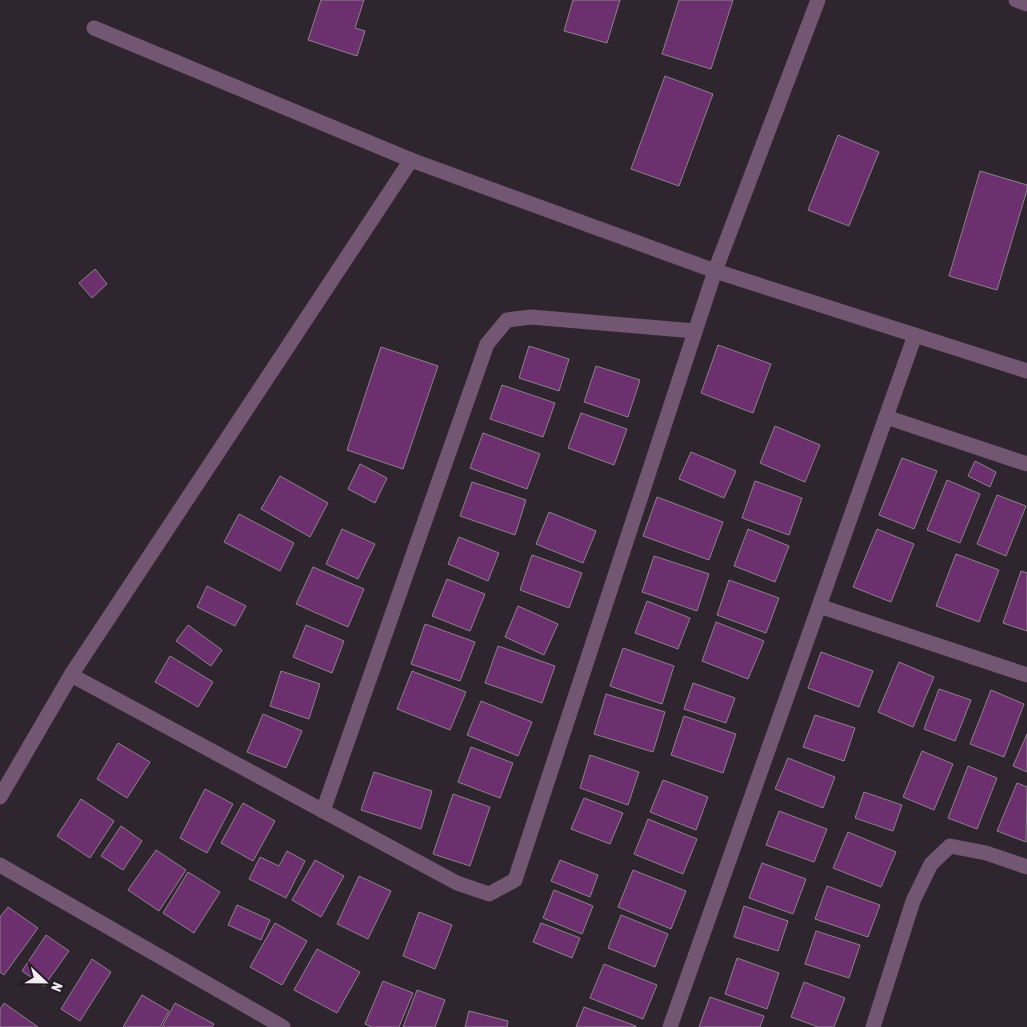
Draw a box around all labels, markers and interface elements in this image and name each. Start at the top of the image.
north arrow [20,957,70,1007]
text: N [48,980,66,994]

